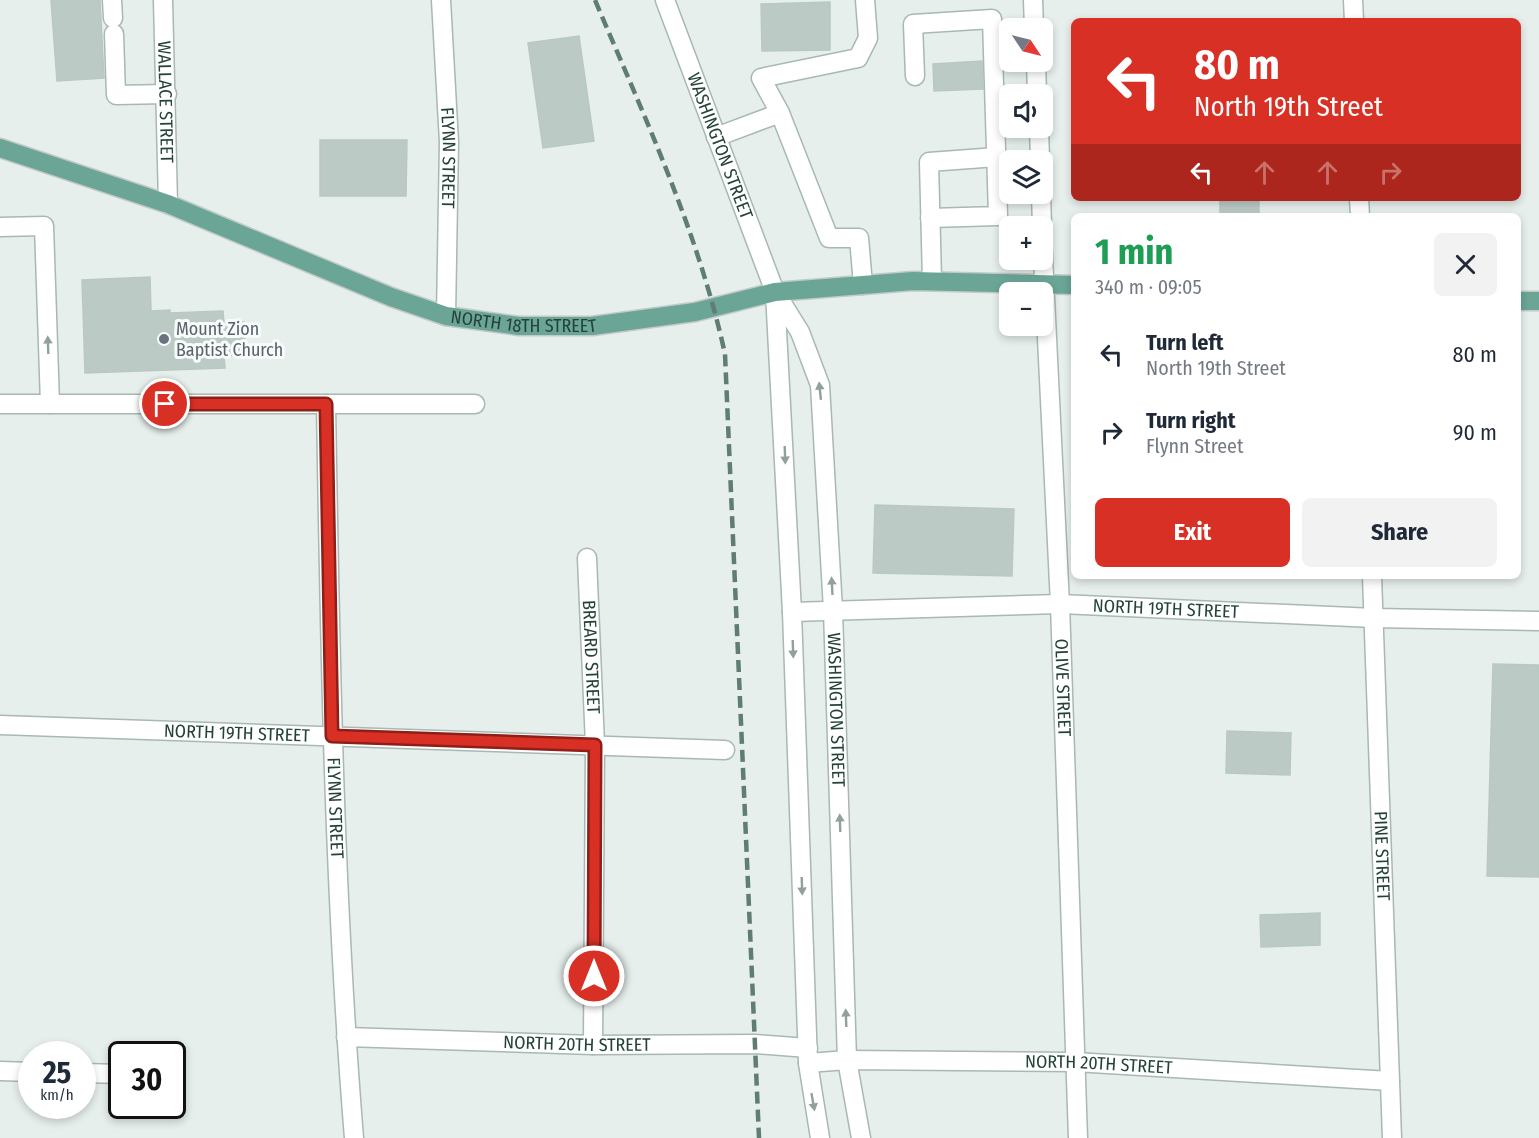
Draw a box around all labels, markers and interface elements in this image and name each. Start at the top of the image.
north arrow [999,18,1053,72]
map controls [999,18,1053,336]
text: 80 m [1194,40,1280,90]
street label: WALLACE STREET [153,41,178,164]
icon: left [1095,42,1173,120]
street label: WASHINGTON STREET [682,70,758,223]
button: sound [999,84,1053,138]
text: North 19th Street [1194,91,1383,123]
street label: FLYNN STREET [436,107,460,209]
button: layers [999,150,1053,204]
icon: left [1185,156,1218,189]
icon: ahead [1248,156,1281,189]
icon: ahead [1311,156,1344,189]
icon: right [1374,156,1407,189]
button: + [999,216,1053,270]
text: 1 min [1095,230,1173,274]
button: close [1434,233,1497,296]
text: 340 m · 09:05 [1095,275,1202,299]
button: − [999,282,1053,336]
street label: NORTH 18TH STREET [449,306,599,337]
place label: Mount Zion Baptist Church [176,318,283,361]
text: Turn left [1146,329,1224,356]
marker: Mount Zion Baptist Church [157,332,171,346]
one-way arrow [44,336,53,355]
icon: left [1095,338,1128,371]
text: 80 m [1452,341,1497,368]
text: North 19th Street [1146,356,1286,380]
pin [139,378,190,429]
one-way arrow [815,382,825,401]
icon: arrive [148,387,181,420]
text: Turn right [1146,407,1235,434]
icon: right [1095,416,1128,449]
text: 90 m [1453,419,1497,446]
text: Flynn Street [1146,434,1244,458]
one-way arrow [780,445,789,464]
button: Exit [1095,498,1290,567]
button: Share [1302,498,1497,567]
one-way arrow [827,577,836,596]
street label: NORTH 19TH STREET [1092,594,1240,623]
street label: BREARD STREET [578,599,605,715]
street label: WASHINGTON STREET [823,632,850,788]
street label: OLIVE STREET [1050,638,1075,737]
one-way arrow [788,640,798,659]
street label: NORTH 19TH STREET [163,720,311,747]
street label: FLYNN STREET [323,757,348,860]
street label: PINE STREET [1369,811,1395,902]
one-way arrow [835,813,845,832]
one-way arrow [797,877,807,896]
position arrow [562,944,626,1008]
one-way arrow [842,1008,851,1027]
street label: NORTH 20TH STREET [503,1031,651,1056]
speed limit sign: 30 [108,1041,186,1119]
street label: NORTH 20TH STREET [1025,1051,1174,1079]
text: 25 [43,1055,71,1091]
text: km/h [40,1086,74,1104]
one-way arrow [809,1092,818,1111]

